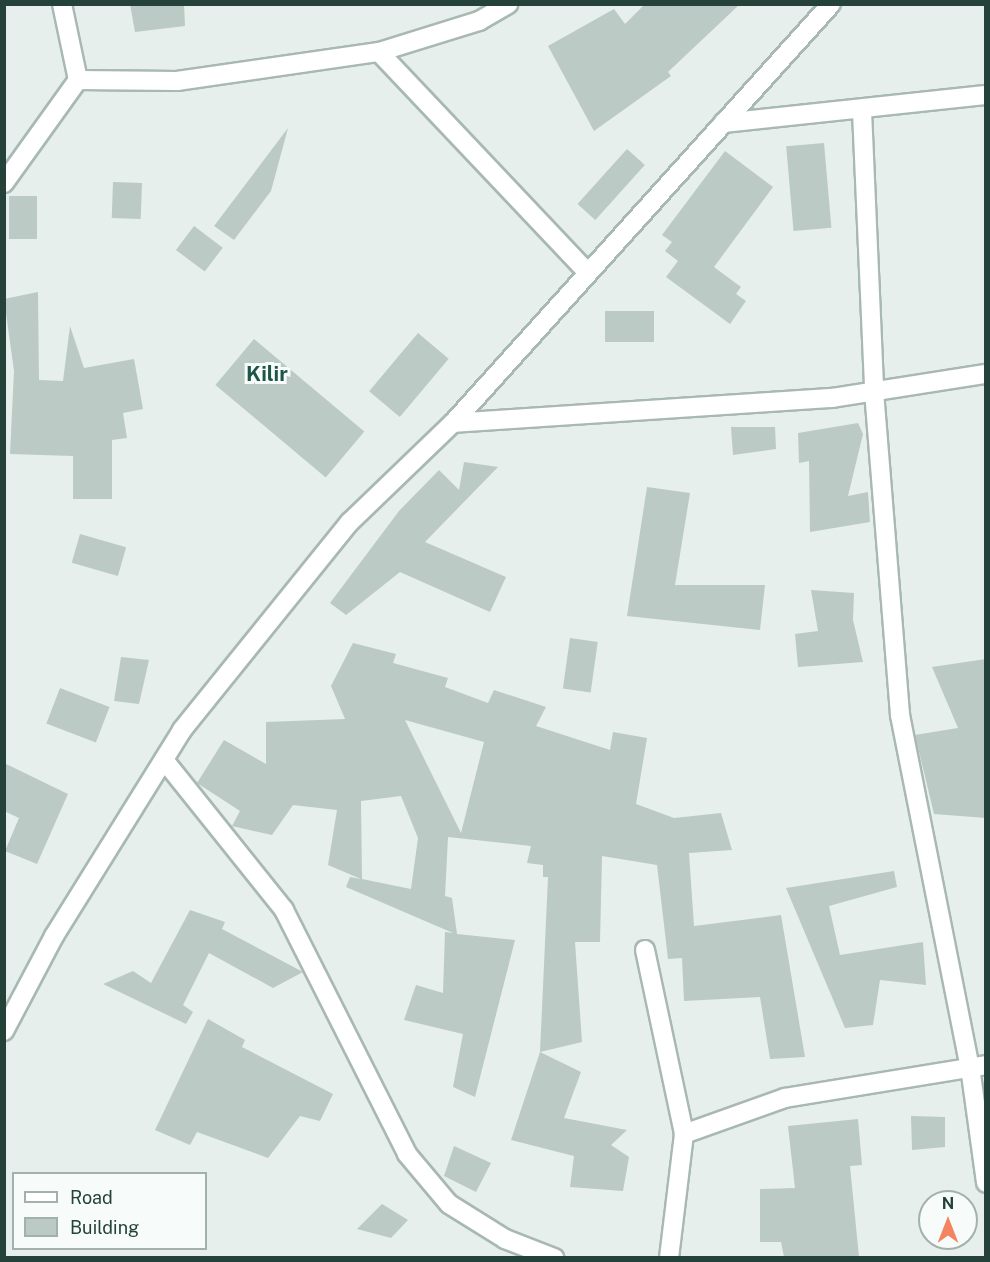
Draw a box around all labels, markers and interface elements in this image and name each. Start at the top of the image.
district label: Kilir [246,361,288,387]
legend [12,1172,207,1250]
text: Road [70,1187,113,1208]
north arrow [918,1190,978,1250]
text: N [942,1194,954,1213]
text: Building [70,1217,139,1238]

